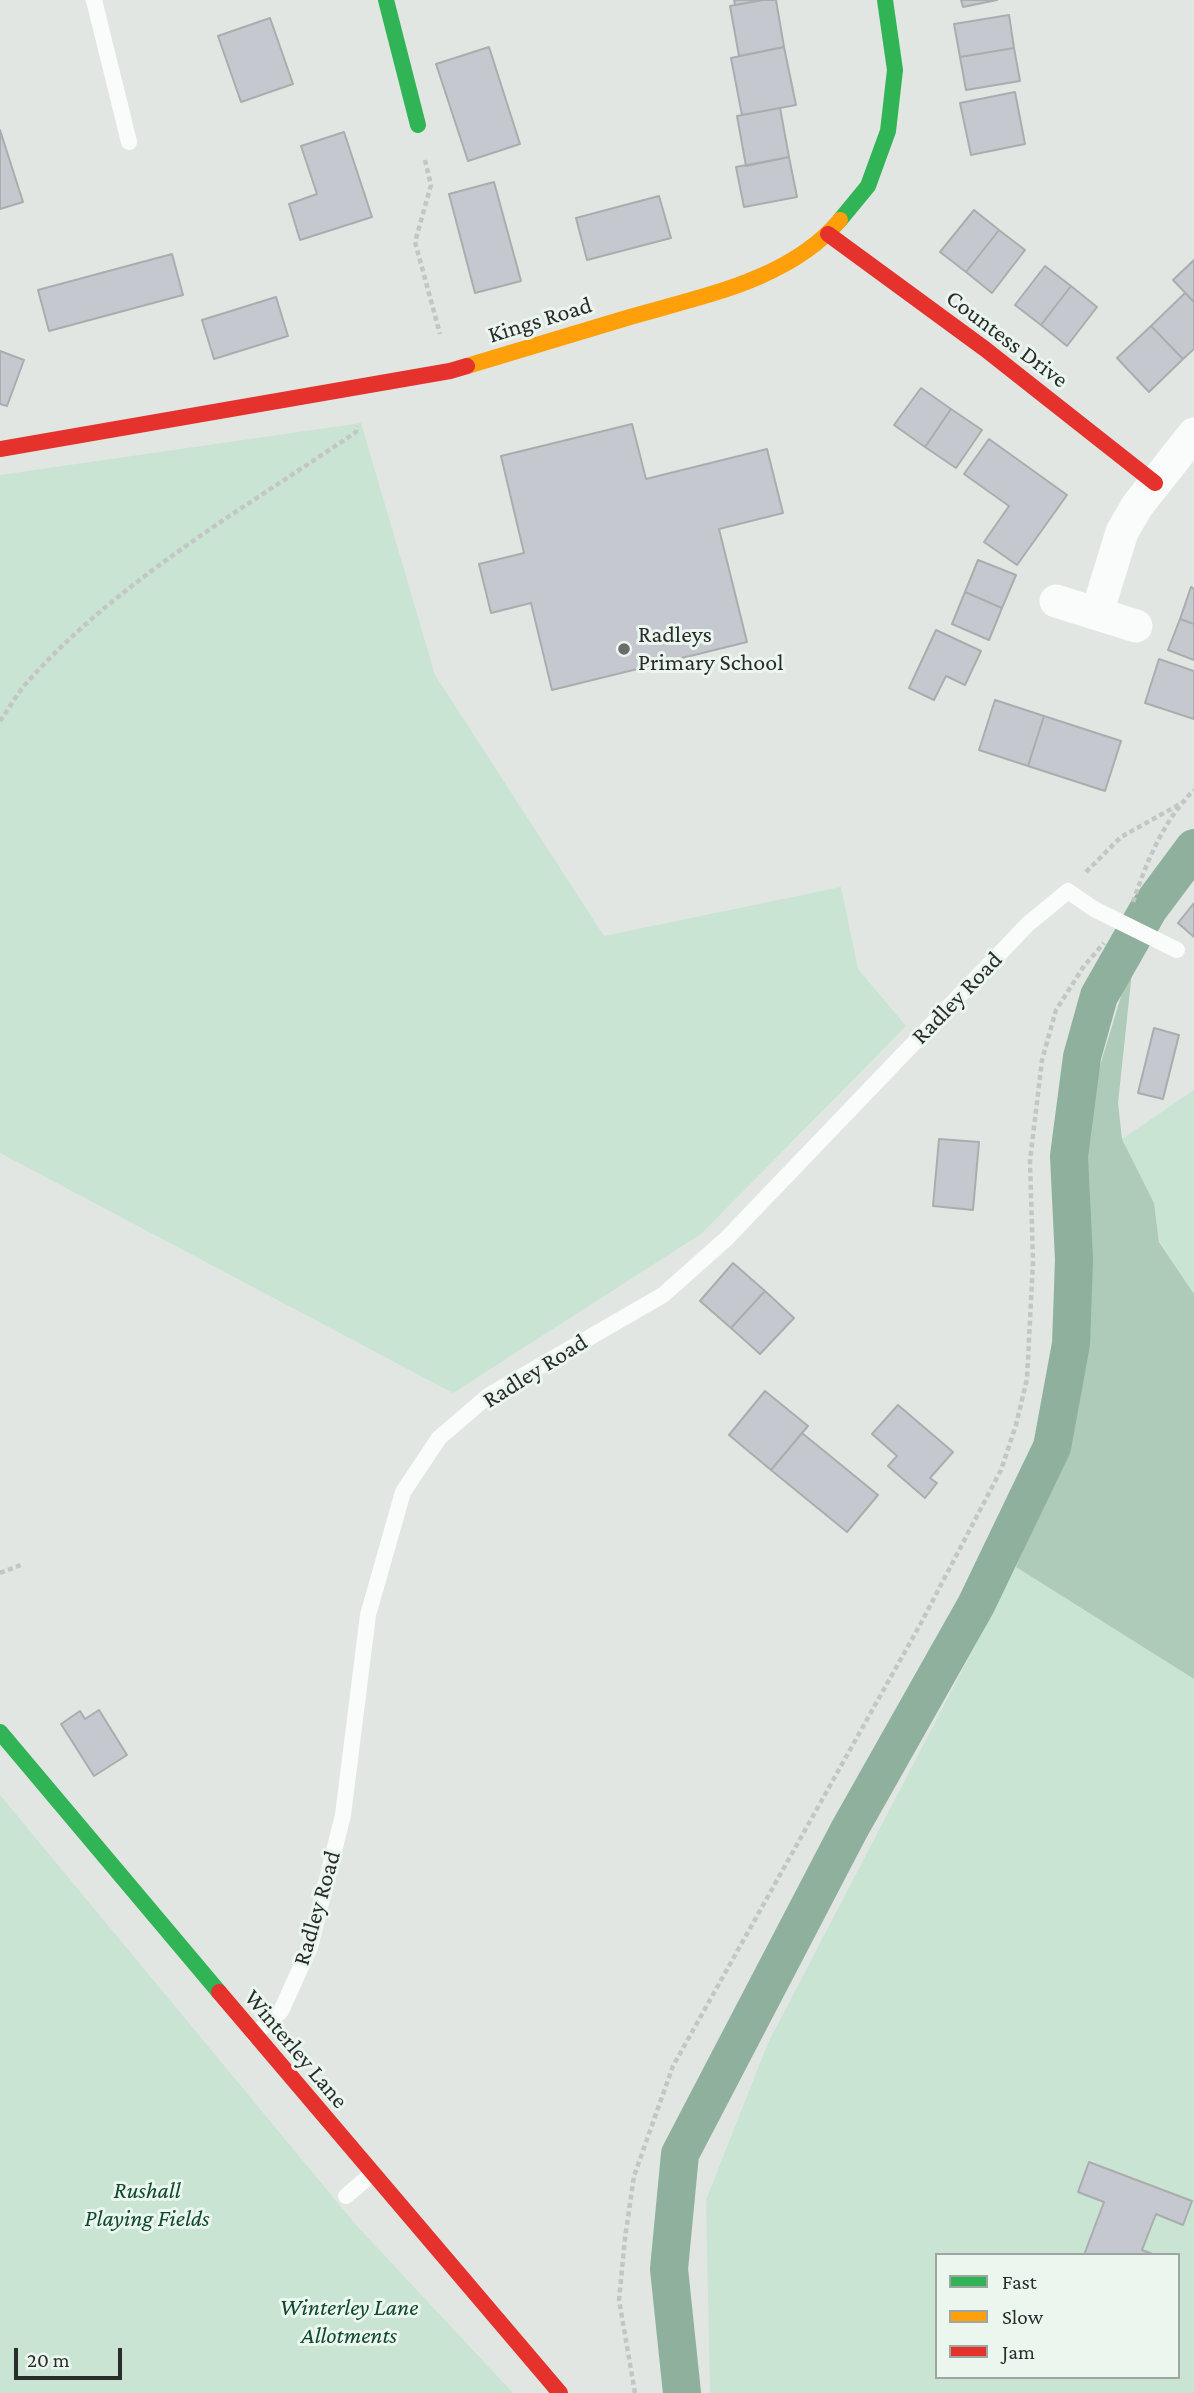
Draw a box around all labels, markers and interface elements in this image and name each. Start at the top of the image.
street label: Countess Drive [940,284,1074,394]
street label: Kings Road [485,291,595,349]
place label: Radleys Primary School [638,621,783,677]
marker: Radleys Primary School [616,641,632,657]
street label: Radley Road [906,946,1008,1050]
street label: Radley Road [477,1328,593,1414]
street label: Radley Road [287,1847,347,1969]
street label: Winterley Lane [238,1984,354,2114]
park label: Rushall Playing Fields [85,2177,209,2233]
legend [935,2253,1180,2379]
text: Fast [1002,2270,1037,2294]
park label: Winterley Lane Allotments [280,2294,418,2350]
text: Slow [1002,2305,1043,2329]
scale bar [18,2334,126,2378]
text: Jam [1002,2340,1035,2364]
text: 20 m [27,2348,70,2372]

